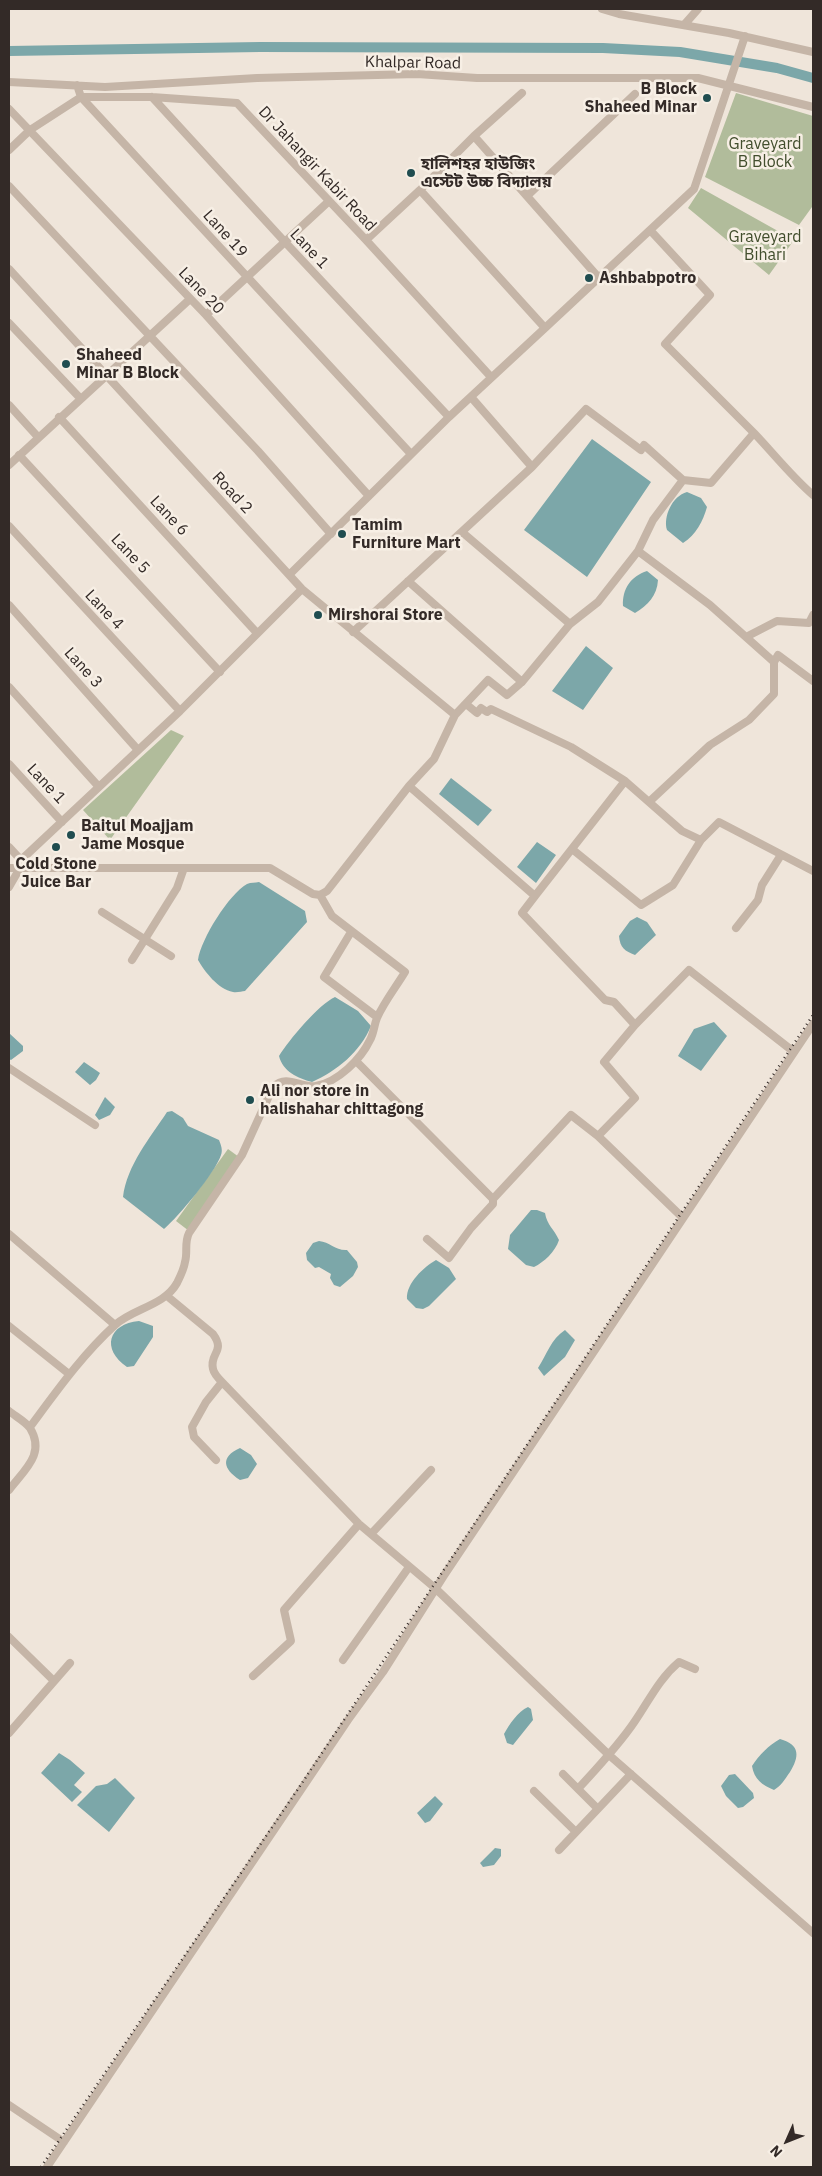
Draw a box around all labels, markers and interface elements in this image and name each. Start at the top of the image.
street label: Khalpar Road [365,53,461,73]
place label: B Block Shaheed Minar [585,79,697,117]
marker: B Block Shaheed Minar [701,92,713,104]
street label: Dr Jahangir Kabir Road [254,102,380,236]
park label: Graveyard B Block [728,134,802,172]
place label: হালিশহর হাউজিং এস্টেট উচ্চ বিদ্যালয় [421,154,552,192]
marker: হালিশহর হাউজিং এস্টেট উচ্চ বিদ্যালয় [405,167,417,179]
street label: Lane 19 [199,206,251,262]
street label: Lane 1 [286,225,332,273]
park label: Graveyard Bihari [728,227,802,265]
street label: Lane 20 [174,264,228,318]
place label: Ashbabpotro [599,268,696,288]
marker: Ashbabpotro [583,272,595,284]
place label: Shaheed Minar B Block [76,345,179,383]
marker: Shaheed Minar B Block [60,358,72,370]
street label: Road 2 [208,468,256,518]
street label: Lane 6 [146,492,192,540]
place label: Tamim Furniture Mart [352,515,461,553]
marker: Tamim Furniture Mart [336,528,348,540]
street label: Lane 5 [107,530,153,578]
street label: Lane 4 [81,586,127,634]
place label: Mirshorai Store [328,605,443,625]
marker: Mirshorai Store [312,609,324,621]
street label: Lane 3 [60,644,106,692]
street label: Lane 1 [23,760,69,808]
place label: Baitul Moajjam Jame Mosque [81,816,193,854]
marker: Baitul Moajjam Jame Mosque [65,829,77,841]
marker: Cold Stone Juice Bar [50,841,62,853]
place label: Cold Stone Juice Bar [15,854,97,892]
place label: Ali nor store in halishahar chittagong [260,1081,423,1119]
marker: Ali nor store in halishahar chittagong [244,1094,256,1106]
north arrow [762,2116,812,2166]
text: N [766,2142,786,2161]

